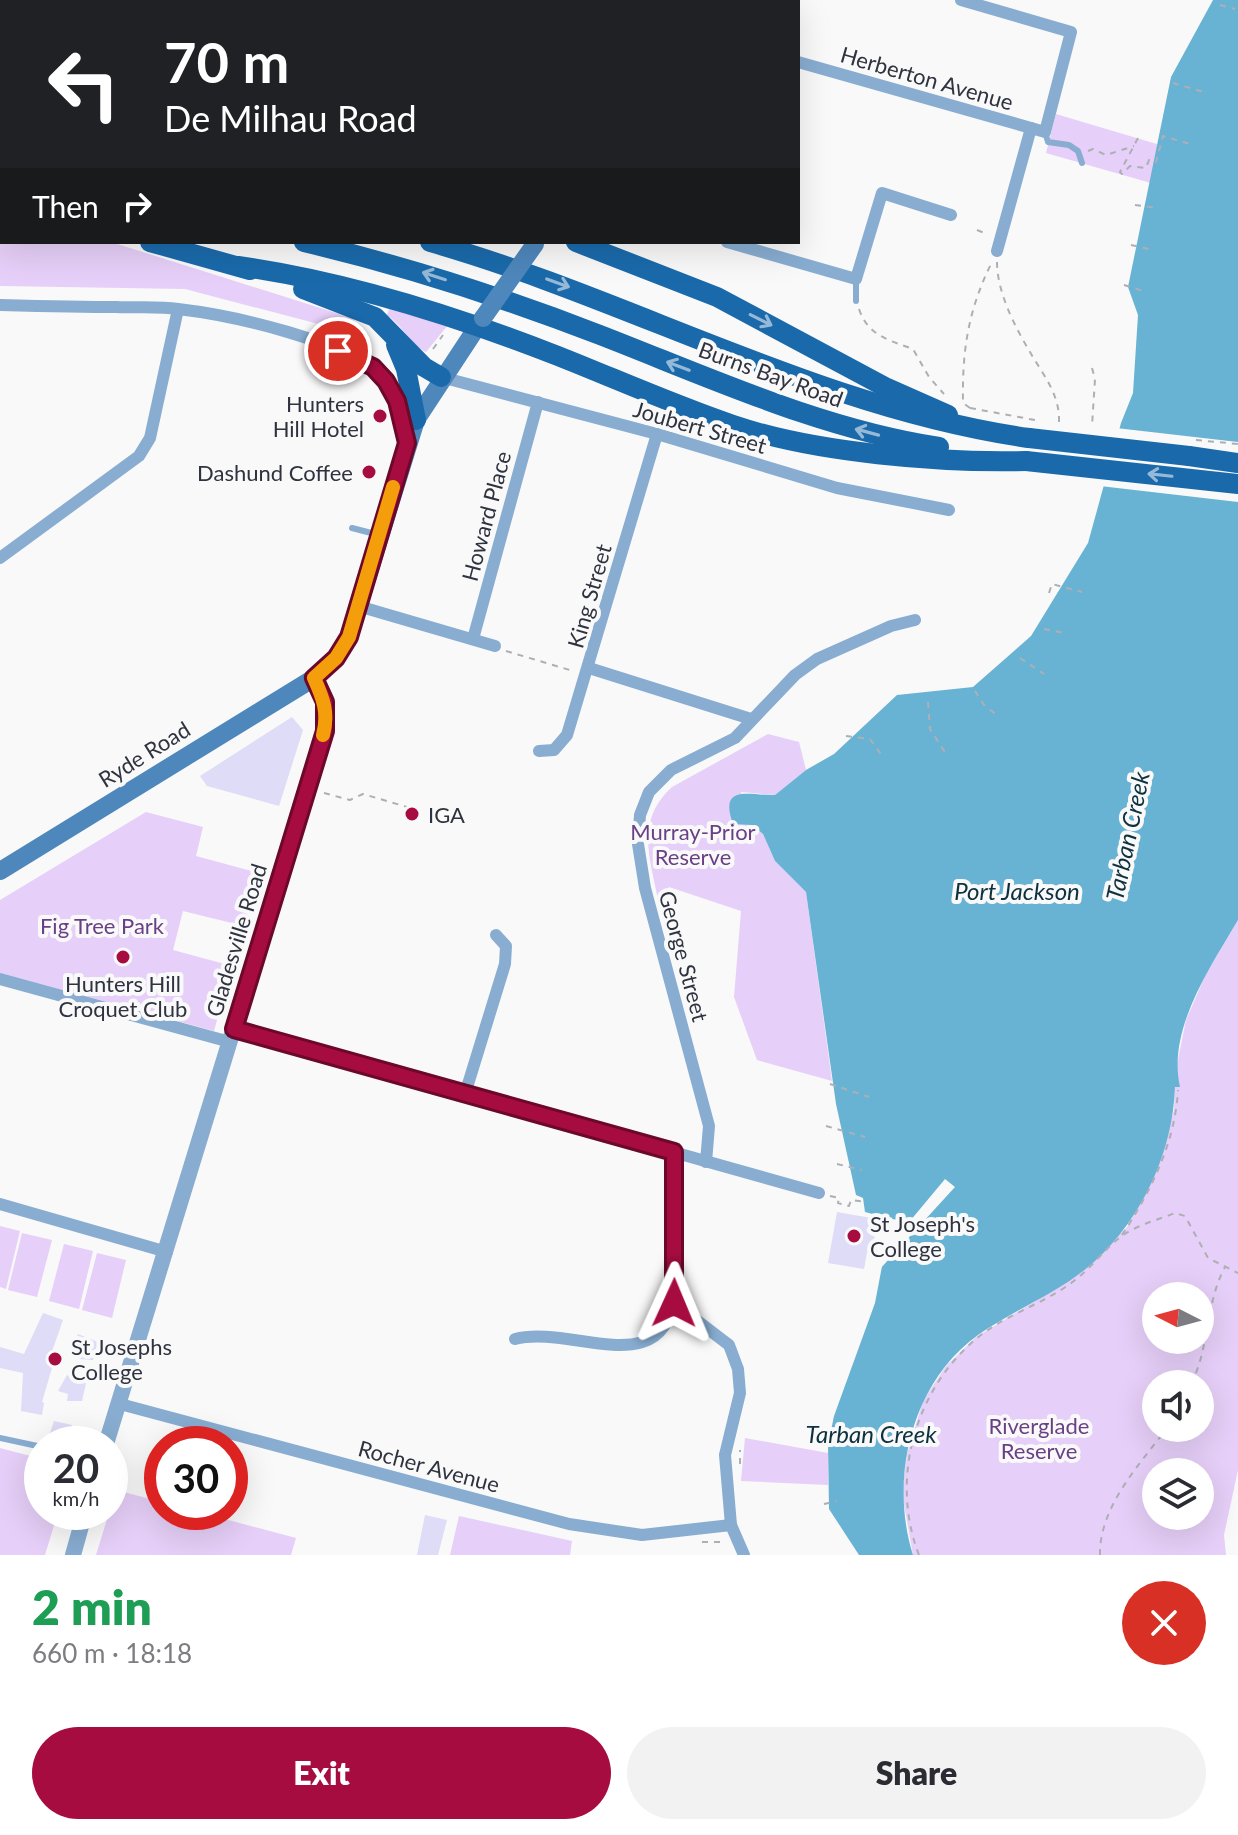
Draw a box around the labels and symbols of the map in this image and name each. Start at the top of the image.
street label: Herberton Avenue [838,40,1016,116]
one-way arrow [422,267,447,282]
one-way arrow [545,277,569,291]
one-way arrow [749,312,773,328]
pin [304,317,372,385]
street label: Burns Bay Road [695,335,847,413]
one-way arrow [666,358,691,372]
place label: Hunters Hill Hotel [273,390,364,442]
street label: Joubert Street [630,395,770,459]
marker: Hunters Hill Hotel [371,407,389,425]
one-way arrow [855,423,881,438]
street label: Howard Place [456,448,516,584]
place label: Dashund Coffee [197,459,353,486]
marker: Dashund Coffee [360,463,378,481]
one-way arrow [1148,468,1174,483]
street label: King Street [561,541,617,651]
street label: Ryde Road [93,715,195,793]
water label: Tarban Creek [1099,768,1155,903]
place label: IGA [428,801,465,828]
marker: IGA [403,805,421,823]
park label: Murray-Prior Reserve [630,818,756,870]
street label: Gladesville Road [200,860,272,1020]
water label: Port Jackson [954,876,1080,905]
street label: George Street [654,888,714,1024]
park label: Fig Tree Park [40,912,165,939]
marker: Hunters Hill Croquet Club [114,948,132,966]
place label: Hunters Hill Croquet Club [59,970,187,1022]
place label: St Joseph's College [870,1210,975,1262]
marker: St Joseph's College [845,1227,863,1245]
position arrow [632,1261,716,1345]
north arrow [1142,1282,1214,1354]
place label: St Josephs College [71,1333,172,1385]
marker: St Josephs College [46,1350,64,1368]
park label: Riverglade Reserve [989,1412,1089,1464]
water label: Tarban Creek [805,1419,937,1448]
speed limit sign: 30 [144,1426,248,1530]
street label: Rocher Avenue [355,1434,503,1498]

